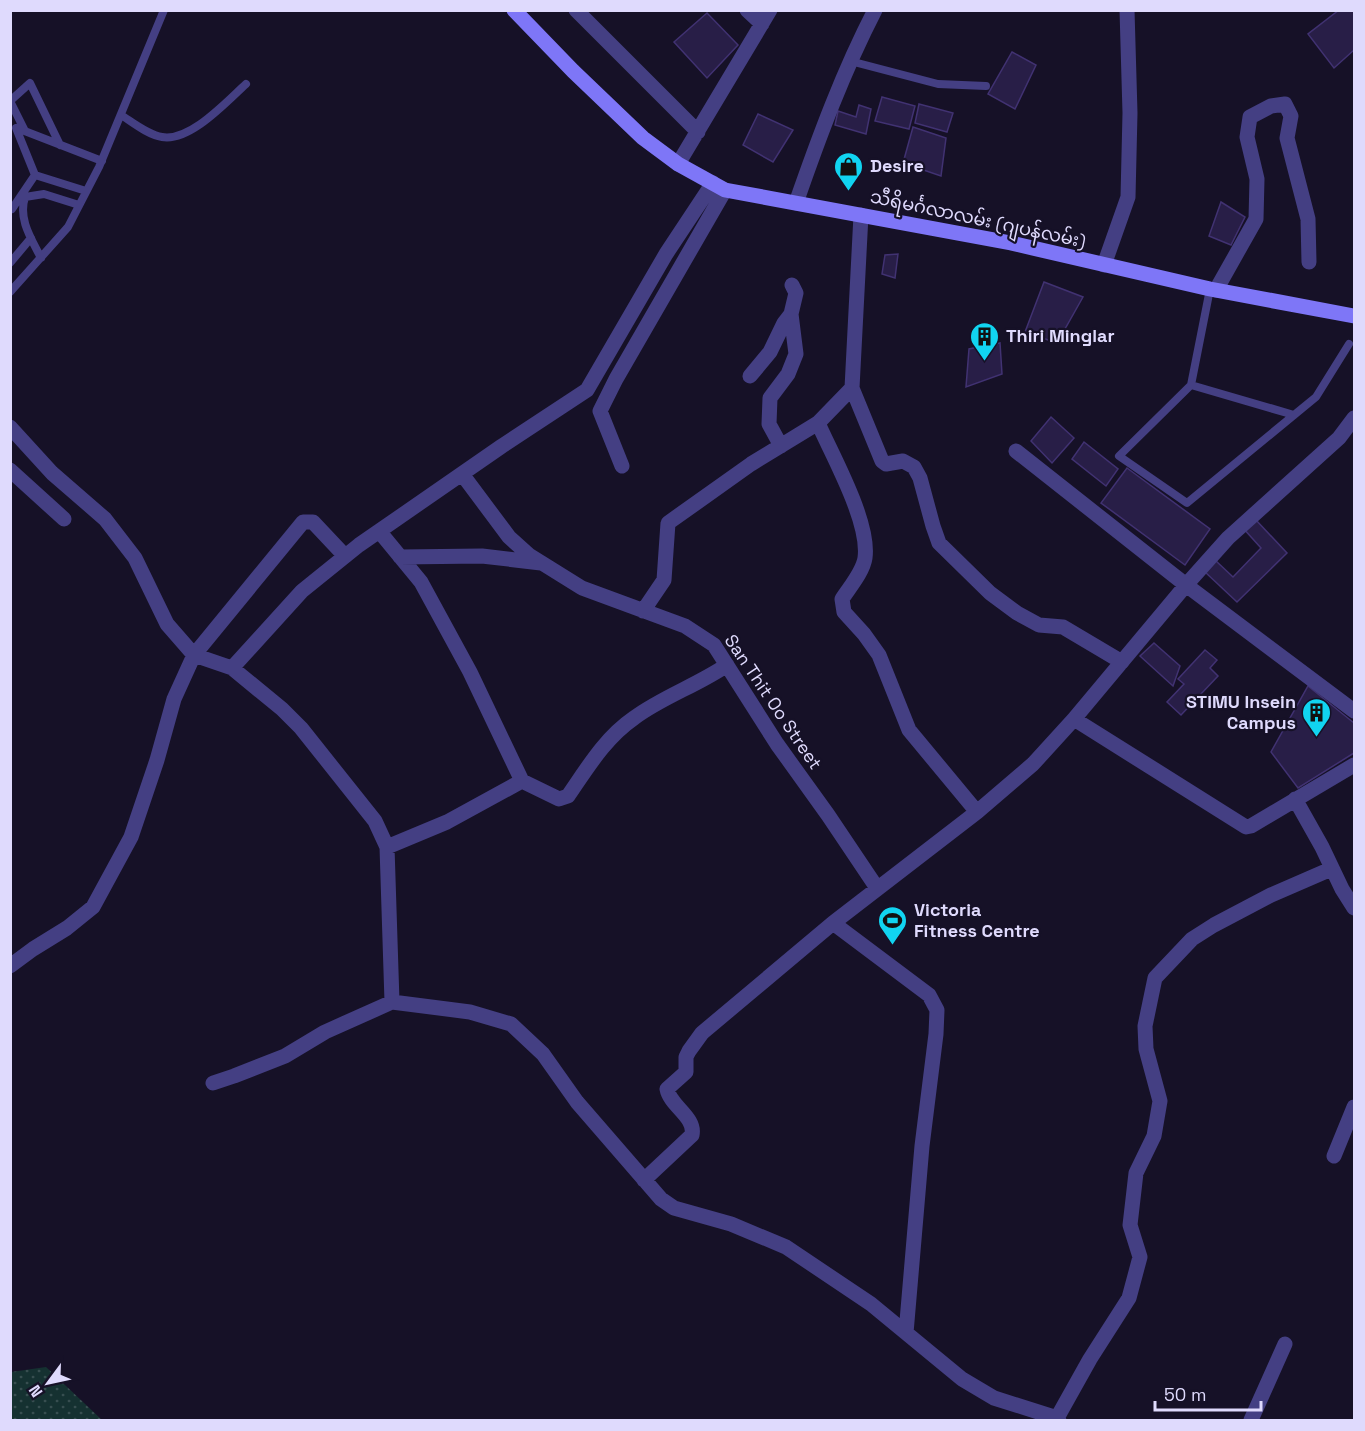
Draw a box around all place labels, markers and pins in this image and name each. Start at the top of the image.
shop icon: Desire [833,150,865,192]
place label: Desire [870,154,924,177]
building icon: Thiri Minglar [969,320,1001,362]
place label: Thiri Minglar [1006,324,1115,347]
place label: STIMU Insein Campus [1186,690,1296,734]
building icon: STIMU Insein Campus [1301,696,1333,738]
place label: Victoria Fitness Centre [914,898,1040,942]
sports icon: Victoria Fitness Centre [877,904,909,946]

